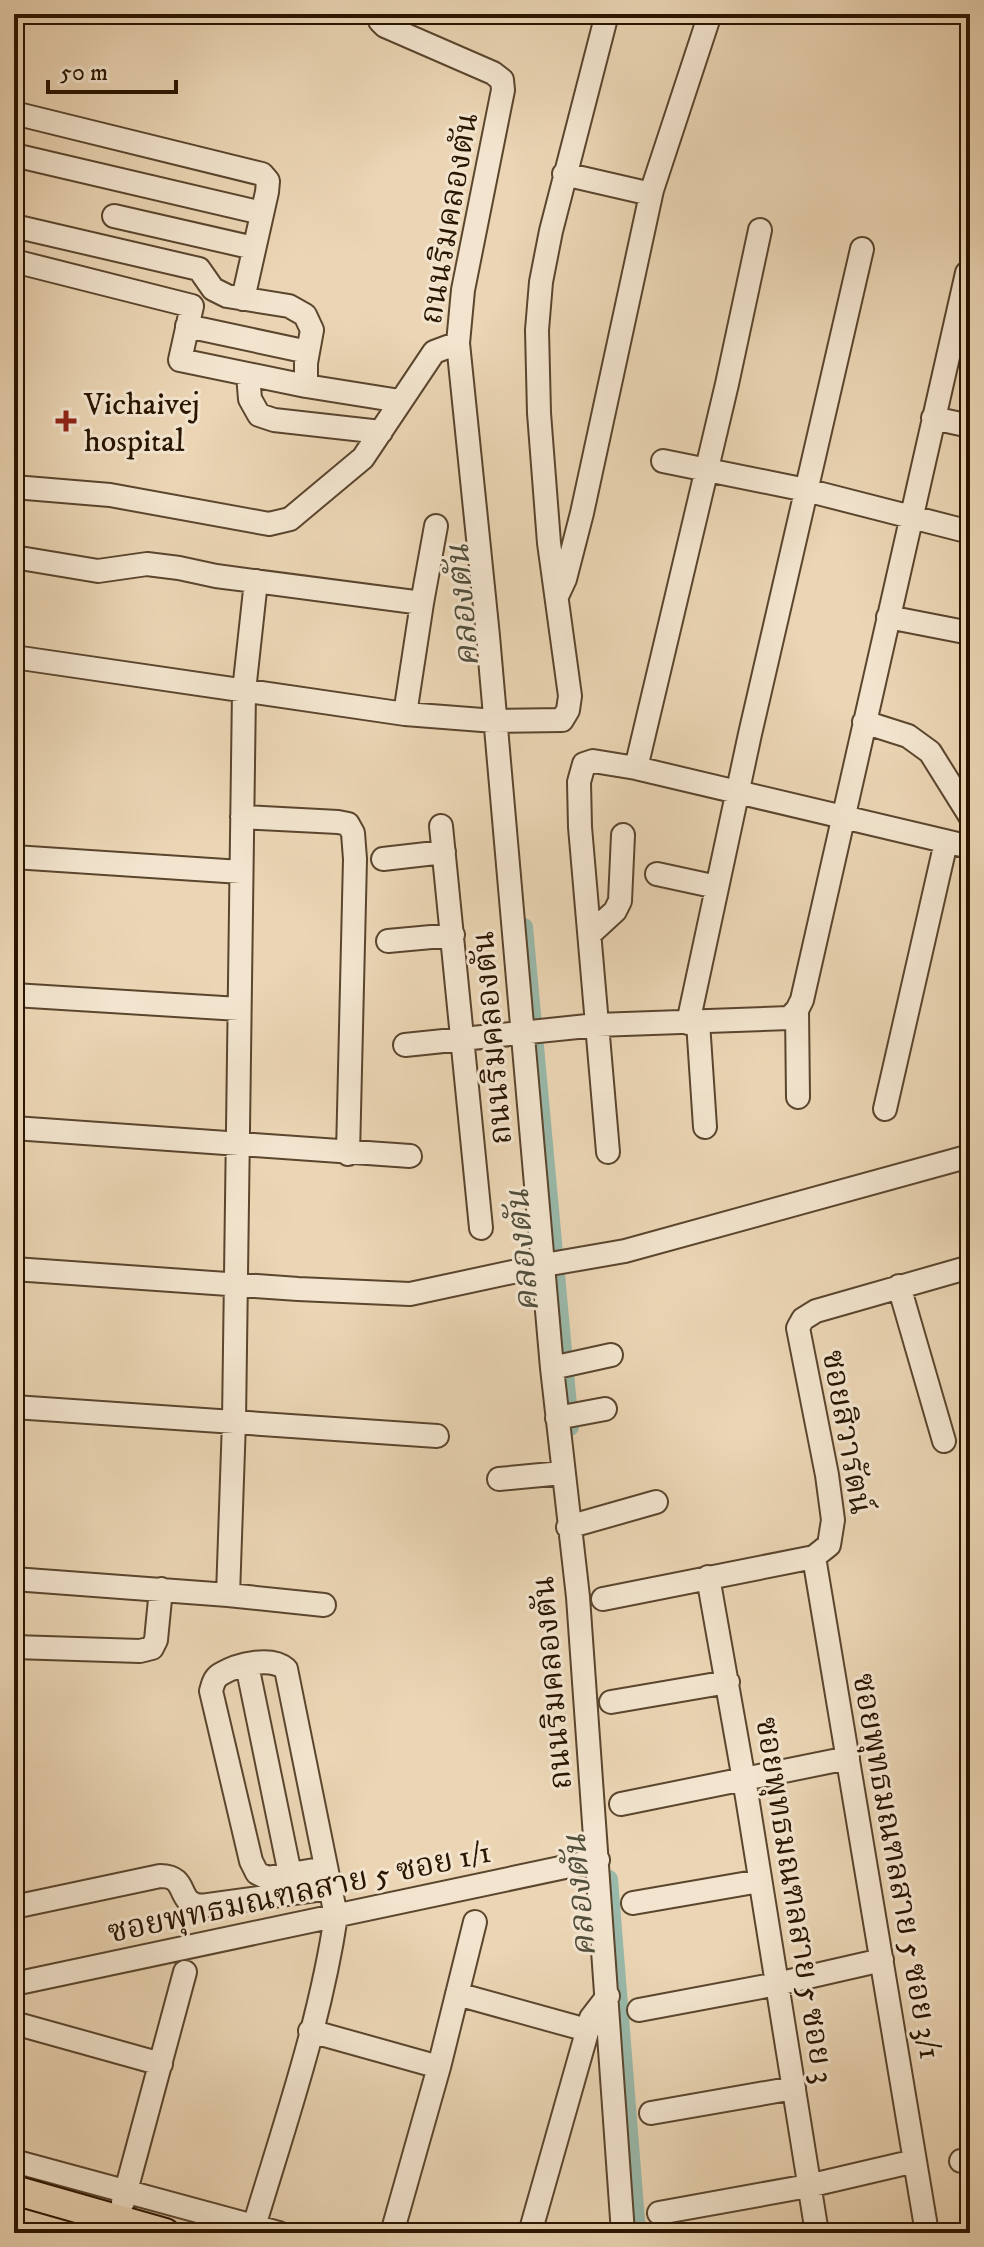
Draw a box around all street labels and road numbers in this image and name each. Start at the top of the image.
street label: ถนนริมคลองตัน [412,109,488,327]
street label: ถนนริมคลองตัน [464,929,522,1146]
street label: ซอยสิวารัตน์ [812,1347,880,1518]
street label: ถนนริมคลองตัน [524,1574,582,1791]
street label: ซอยพุทธมณฑลสาย 5 ซอย 3/1 [842,1670,950,2062]
street label: ซอยพุทธมณฑลสาย 5 ซอย 3 [745,1714,843,2087]
street label: ซอยพุทธมณฑลสาย 5 ซอย 1/1 [104,1833,495,1953]

